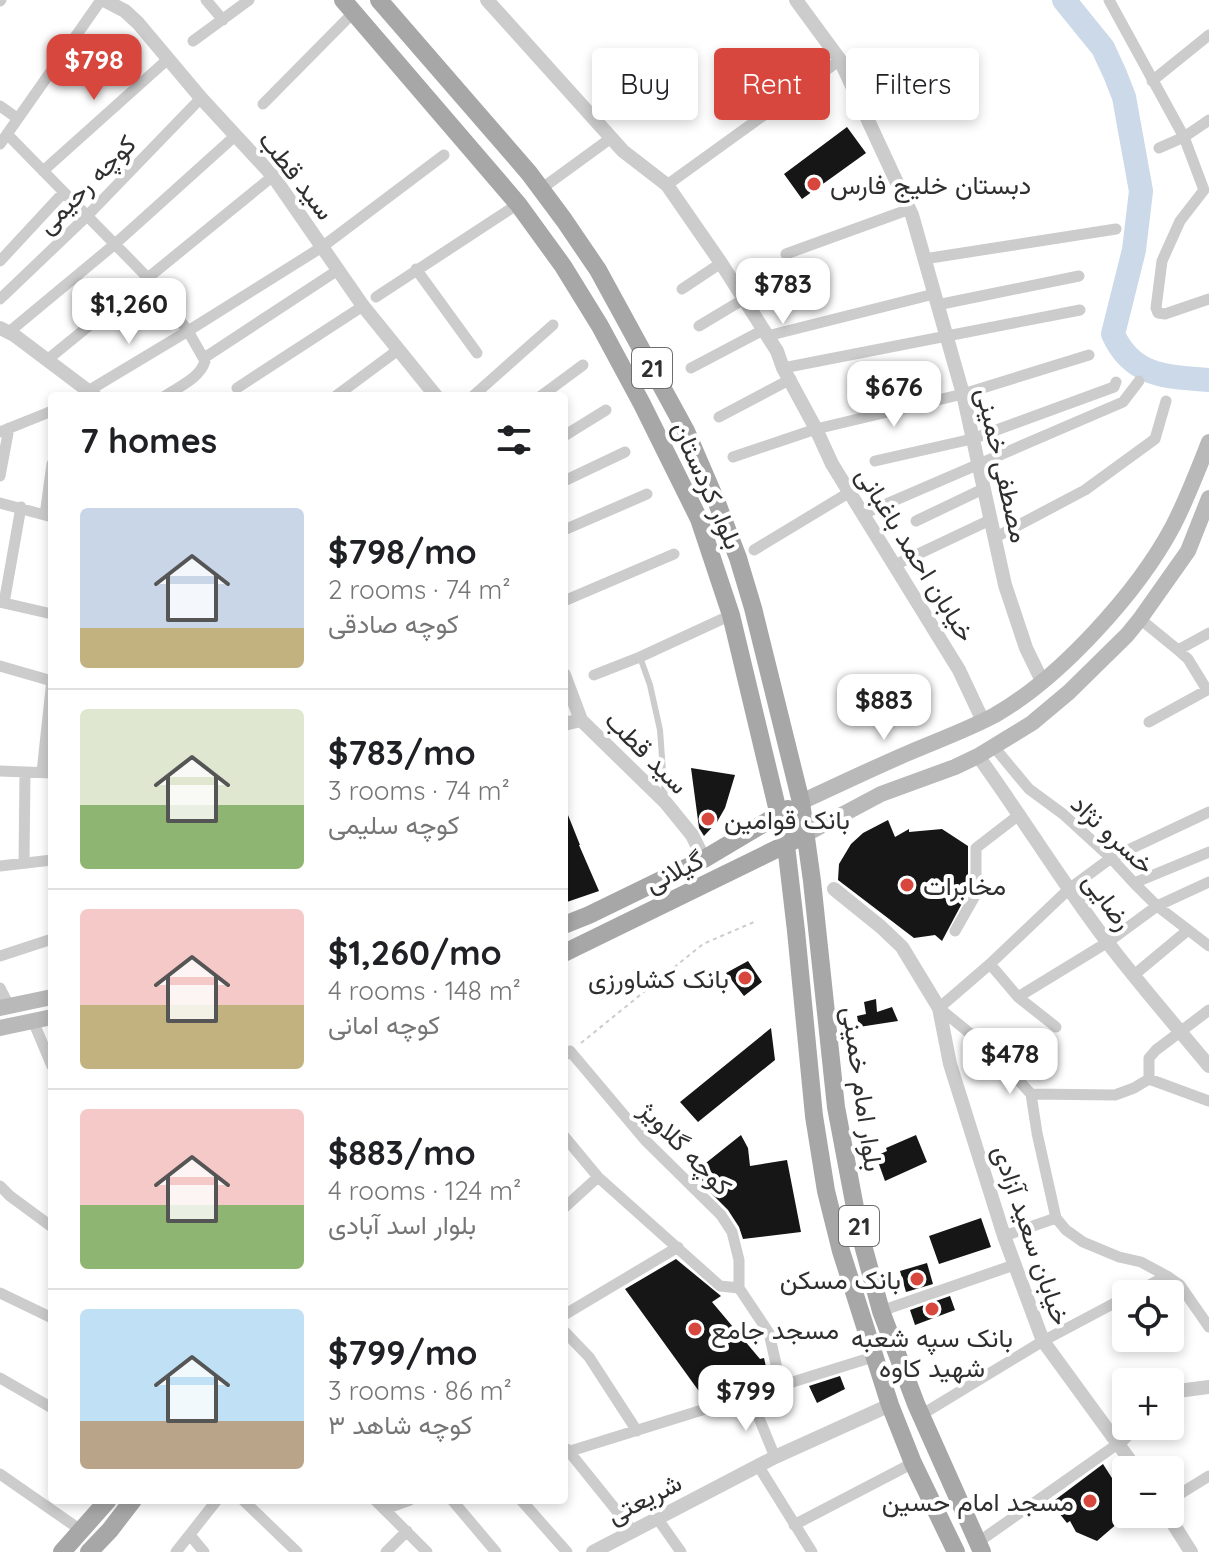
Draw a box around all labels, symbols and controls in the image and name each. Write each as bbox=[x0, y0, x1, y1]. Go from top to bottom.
pin: $798 bbox=[47, 34, 141, 102]
text: $798 bbox=[65, 43, 123, 76]
chip: Buy bbox=[592, 48, 698, 120]
chip: Rent bbox=[714, 48, 830, 120]
chip: Filters bbox=[846, 48, 979, 120]
street label: سید قطب bbox=[252, 124, 342, 226]
street label: کوچه رحیمی bbox=[29, 127, 144, 242]
place label: دبستان خلیج فارس bbox=[830, 168, 1031, 203]
marker: دبستان خلیج فارس bbox=[805, 175, 823, 193]
pin: $783 bbox=[736, 258, 830, 326]
text: $783 bbox=[754, 267, 812, 300]
pin: $1,260 bbox=[64, 278, 194, 346]
text: $1,260 bbox=[90, 287, 168, 320]
road number: 21 bbox=[632, 348, 672, 388]
pin: $676 bbox=[847, 361, 941, 429]
text: $676 bbox=[865, 370, 923, 403]
street label: مصطفی خمینی bbox=[969, 384, 1037, 546]
street label: بلوار کردستان bbox=[665, 416, 751, 554]
icon: filters bbox=[492, 418, 536, 462]
text: 7 homes bbox=[80, 419, 217, 462]
street label: خیابان احمد باغبانی bbox=[849, 460, 983, 648]
text: $798/mo bbox=[328, 530, 477, 573]
icon: home bbox=[144, 540, 240, 636]
text: 2 rooms · 74 m² bbox=[328, 573, 511, 606]
text: کوچه صادقی bbox=[328, 607, 459, 640]
pin: $883 bbox=[837, 674, 931, 742]
text: $883 bbox=[855, 683, 913, 716]
street label: سید قطب bbox=[598, 703, 696, 801]
text: $783/mo bbox=[328, 731, 476, 774]
icon: home bbox=[144, 741, 240, 837]
text: 3 rooms · 74 m² bbox=[328, 774, 510, 807]
street label: خسرو نژاد bbox=[1064, 787, 1162, 881]
place label: بانک قوامین bbox=[724, 803, 850, 836]
text: کوچه سلیمی bbox=[328, 808, 459, 841]
marker: بانک قوامین bbox=[699, 810, 717, 828]
street label: گیلانی bbox=[639, 843, 709, 899]
street label: رضایی bbox=[1076, 865, 1140, 937]
place label: مخابرات bbox=[923, 869, 1006, 902]
marker: مخابرات bbox=[898, 876, 916, 894]
text: $1,260/mo bbox=[328, 931, 502, 974]
icon: home bbox=[144, 941, 240, 1037]
place label: بانک کشاورزی bbox=[588, 962, 729, 995]
marker: بانک کشاورزی bbox=[736, 969, 754, 987]
text: 4 rooms · 148 m² bbox=[328, 974, 521, 1007]
street label: بلوار امام خمینی bbox=[834, 1004, 891, 1174]
text: کوچه امانی bbox=[328, 1008, 440, 1041]
pin: $478 bbox=[963, 1028, 1057, 1096]
text: $478 bbox=[981, 1037, 1039, 1070]
street label: کوچه گلاویژ bbox=[631, 1093, 739, 1204]
text: $883/mo bbox=[328, 1131, 476, 1174]
street label: خیابان سعید آزادی bbox=[986, 1140, 1078, 1330]
icon: home bbox=[144, 1141, 240, 1237]
text: 4 rooms · 124 m² bbox=[328, 1174, 521, 1207]
road number: 21 bbox=[839, 1206, 879, 1246]
text: بلوار اسد آبادی bbox=[328, 1208, 476, 1241]
place label: بانک مسکن bbox=[780, 1263, 901, 1296]
marker: بانک مسکن bbox=[908, 1270, 926, 1288]
map controls bbox=[1112, 1280, 1184, 1528]
button: locate bbox=[1112, 1280, 1184, 1352]
marker: بانک سپه شعبه شهید کاوه bbox=[923, 1300, 941, 1318]
place label: مسجد جامع bbox=[711, 1313, 839, 1348]
marker: مسجد جامع bbox=[686, 1320, 704, 1338]
place label: بانک سپه شعبه شهید کاوه bbox=[851, 1321, 1013, 1384]
text: $799/mo bbox=[328, 1331, 477, 1374]
icon: home bbox=[144, 1341, 240, 1437]
pin: $799 bbox=[699, 1365, 793, 1433]
button: + bbox=[1112, 1368, 1184, 1440]
text: 3 rooms · 86 m² bbox=[328, 1374, 512, 1407]
text: $799 bbox=[716, 1374, 776, 1407]
text: کوچه شاهد ۳ bbox=[328, 1408, 473, 1441]
button: − bbox=[1112, 1456, 1184, 1528]
street label: شریعتی bbox=[601, 1465, 687, 1531]
place label: مسجد امام حسین bbox=[882, 1485, 1074, 1519]
marker: مسجد امام حسین bbox=[1081, 1492, 1099, 1510]

